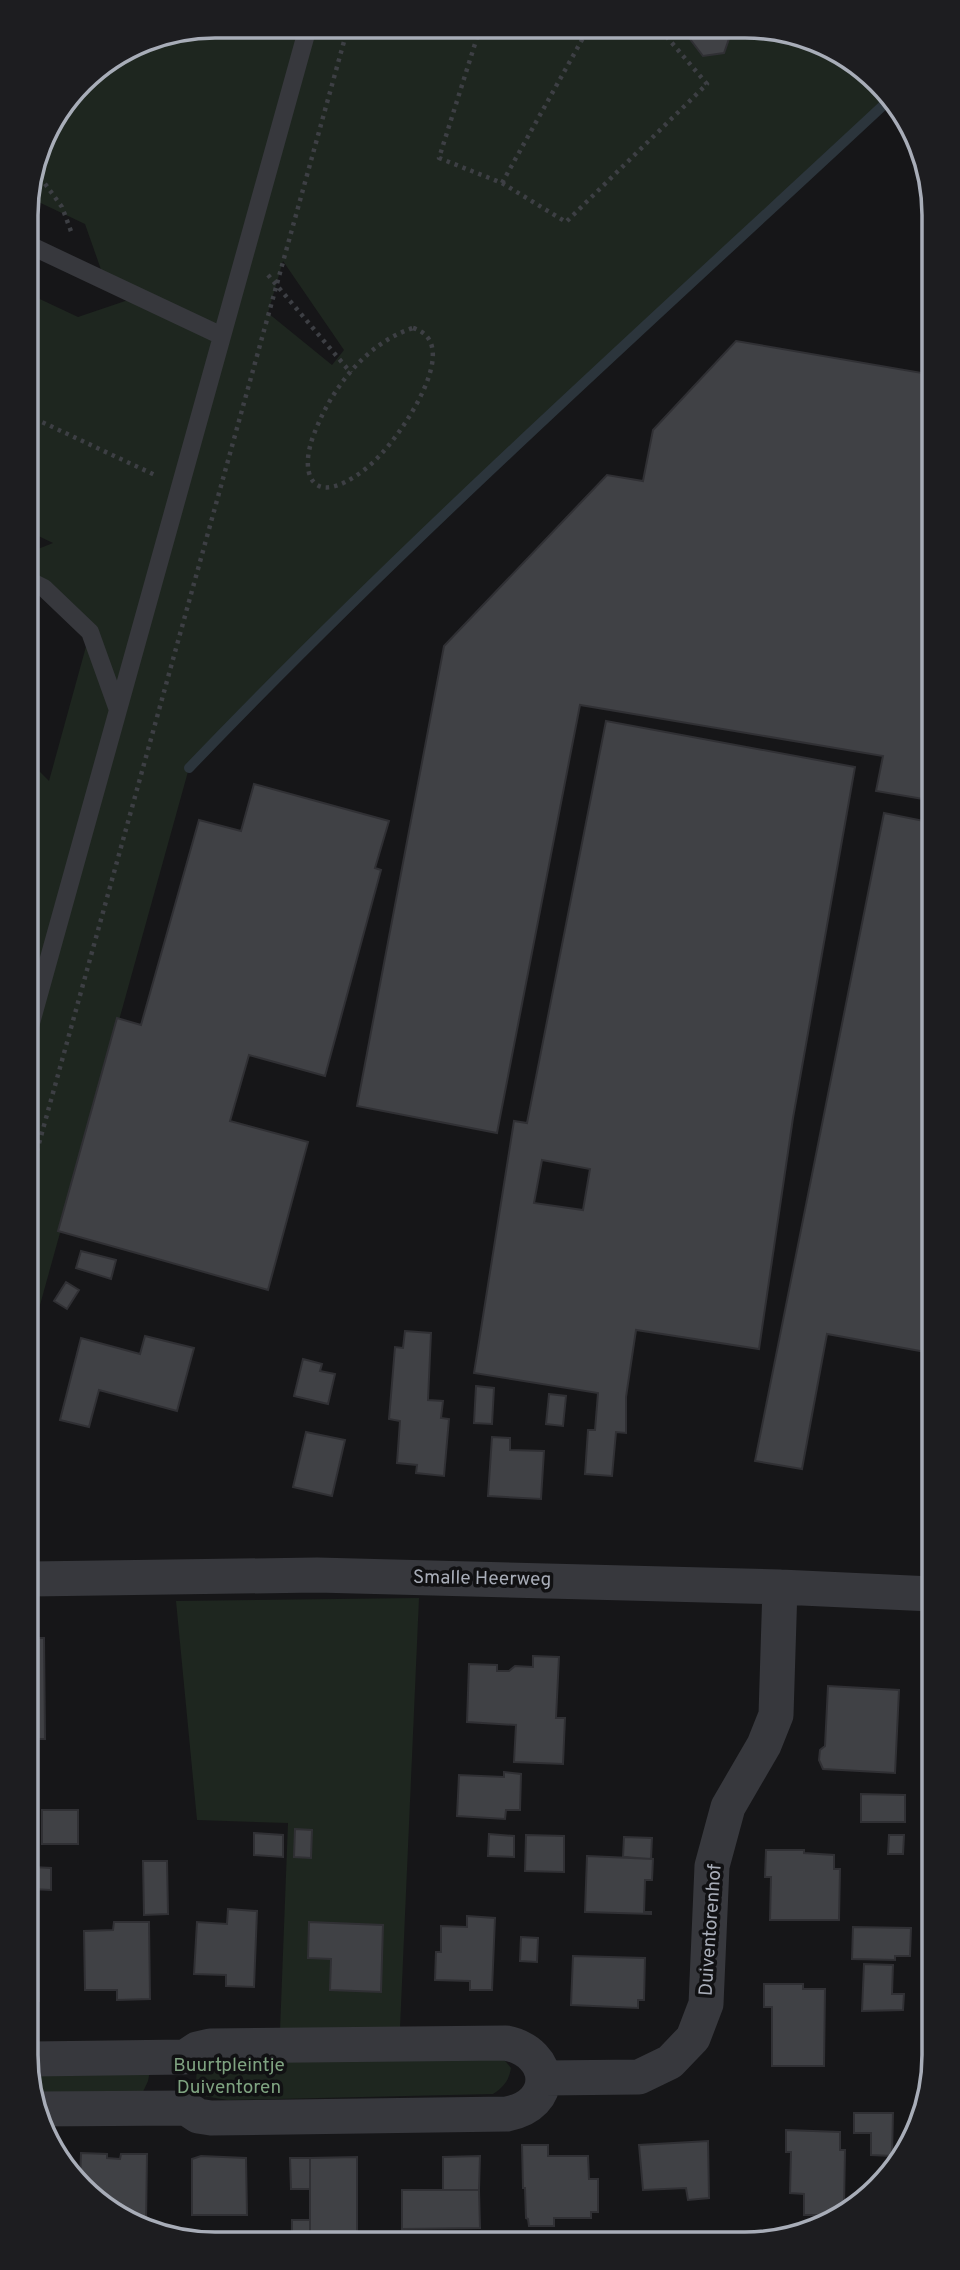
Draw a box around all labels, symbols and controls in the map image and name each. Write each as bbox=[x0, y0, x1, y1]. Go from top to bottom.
street label: Smalle Heerweg bbox=[412, 1566, 552, 1592]
street label: Duiventorenhof bbox=[694, 1863, 728, 1997]
park label: Buurtpleintje Duiventoren bbox=[173, 2054, 285, 2100]

